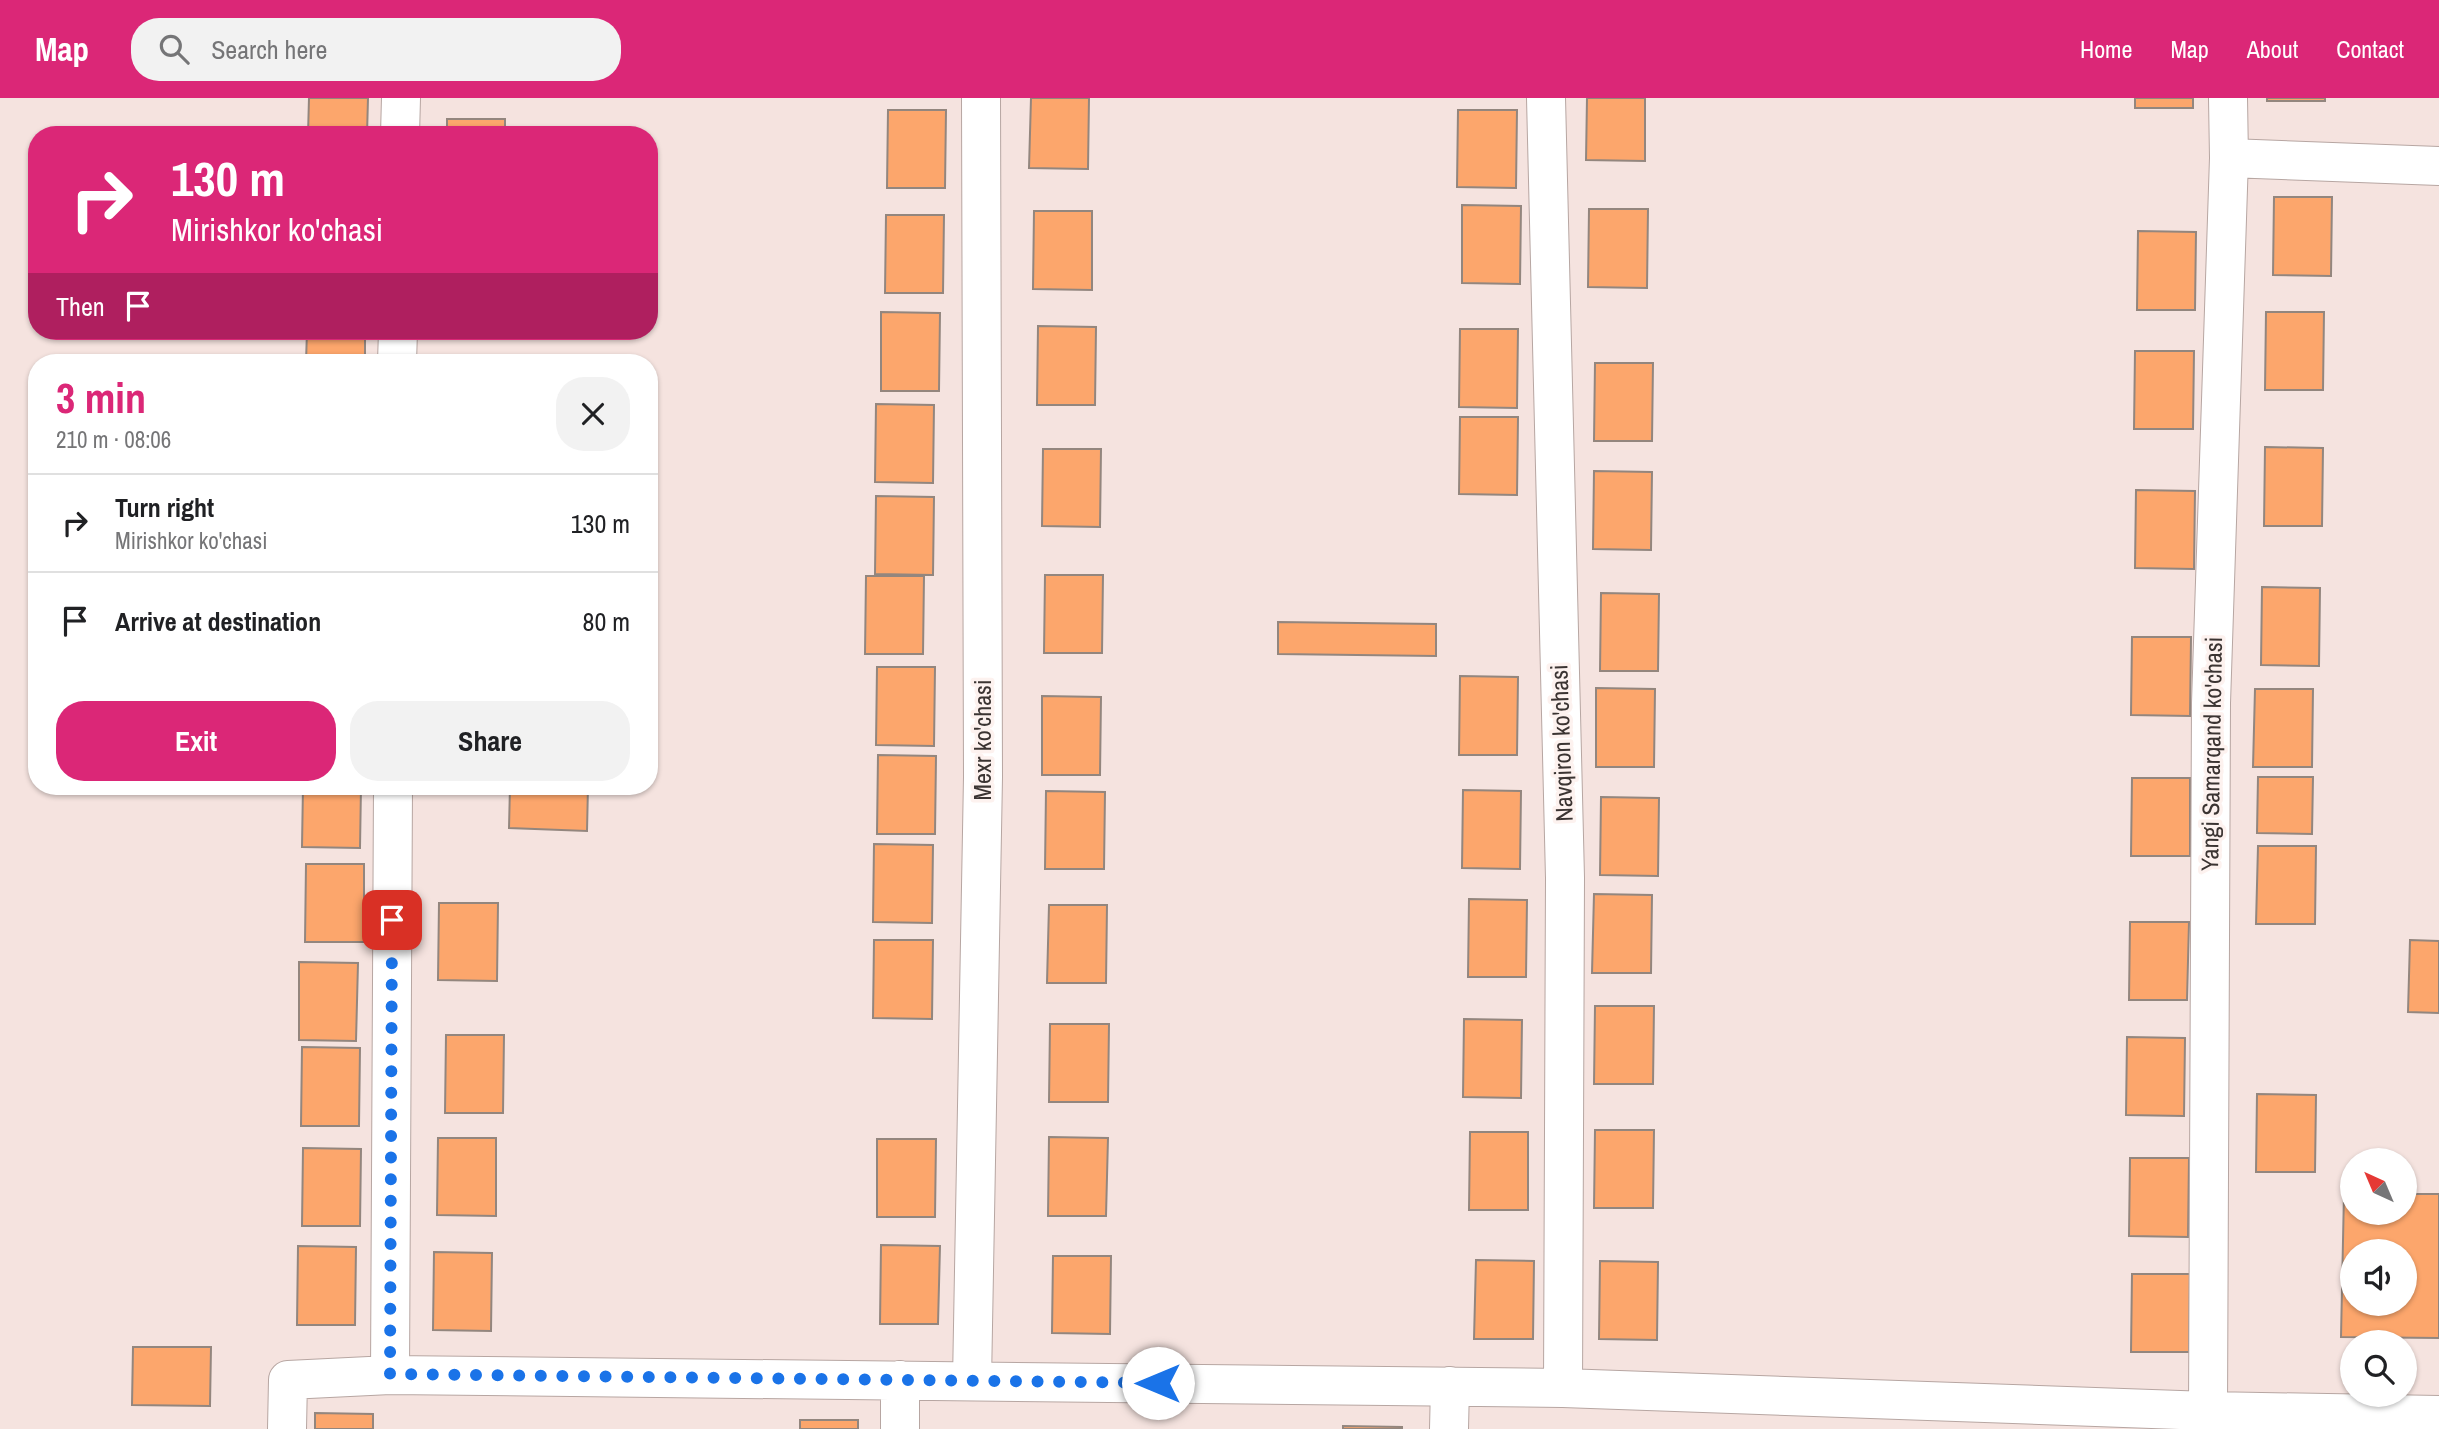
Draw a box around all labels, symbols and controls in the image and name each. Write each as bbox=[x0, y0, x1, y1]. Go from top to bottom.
search box bbox=[131, 18, 621, 81]
text: Map bbox=[35, 27, 89, 71]
icon: search bbox=[155, 30, 193, 68]
text: Search here bbox=[211, 32, 327, 67]
text: Home bbox=[2080, 33, 2132, 65]
text: Map bbox=[2170, 33, 2209, 65]
text: About bbox=[2247, 33, 2298, 65]
text: Contact bbox=[2336, 33, 2404, 65]
text: 130 m bbox=[171, 145, 285, 211]
icon: right bbox=[56, 154, 147, 245]
text: Mirishkor ko'chasi bbox=[171, 208, 383, 251]
icon: arrive bbox=[119, 287, 157, 325]
text: Then bbox=[56, 289, 105, 324]
text: 3 min bbox=[56, 370, 146, 426]
button: close bbox=[556, 377, 630, 451]
text: 210 m · 08:06 bbox=[56, 424, 171, 455]
text: Turn right bbox=[115, 490, 214, 525]
icon: right bbox=[56, 504, 94, 542]
text: 130 m bbox=[571, 506, 630, 541]
text: Mirishkor ko'chasi bbox=[115, 525, 267, 556]
icon: arrive bbox=[56, 602, 94, 640]
text: Arrive at destination bbox=[115, 604, 321, 639]
text: 80 m bbox=[583, 604, 630, 639]
street label: Yangi Samarqand ko'chasi bbox=[2193, 637, 2229, 871]
street label: Navqiron ko'chasi bbox=[1542, 664, 1580, 822]
street label: Mexr ko'chasi bbox=[966, 680, 998, 800]
button: Exit bbox=[56, 701, 336, 781]
button: Share bbox=[350, 701, 630, 781]
pin bbox=[362, 890, 422, 950]
icon: arrive bbox=[373, 901, 411, 939]
north arrow bbox=[2340, 1148, 2417, 1225]
map controls bbox=[2340, 1148, 2417, 1407]
button: sound bbox=[2340, 1239, 2417, 1316]
button: search bbox=[2340, 1330, 2417, 1407]
position arrow bbox=[1121, 1346, 1195, 1420]

